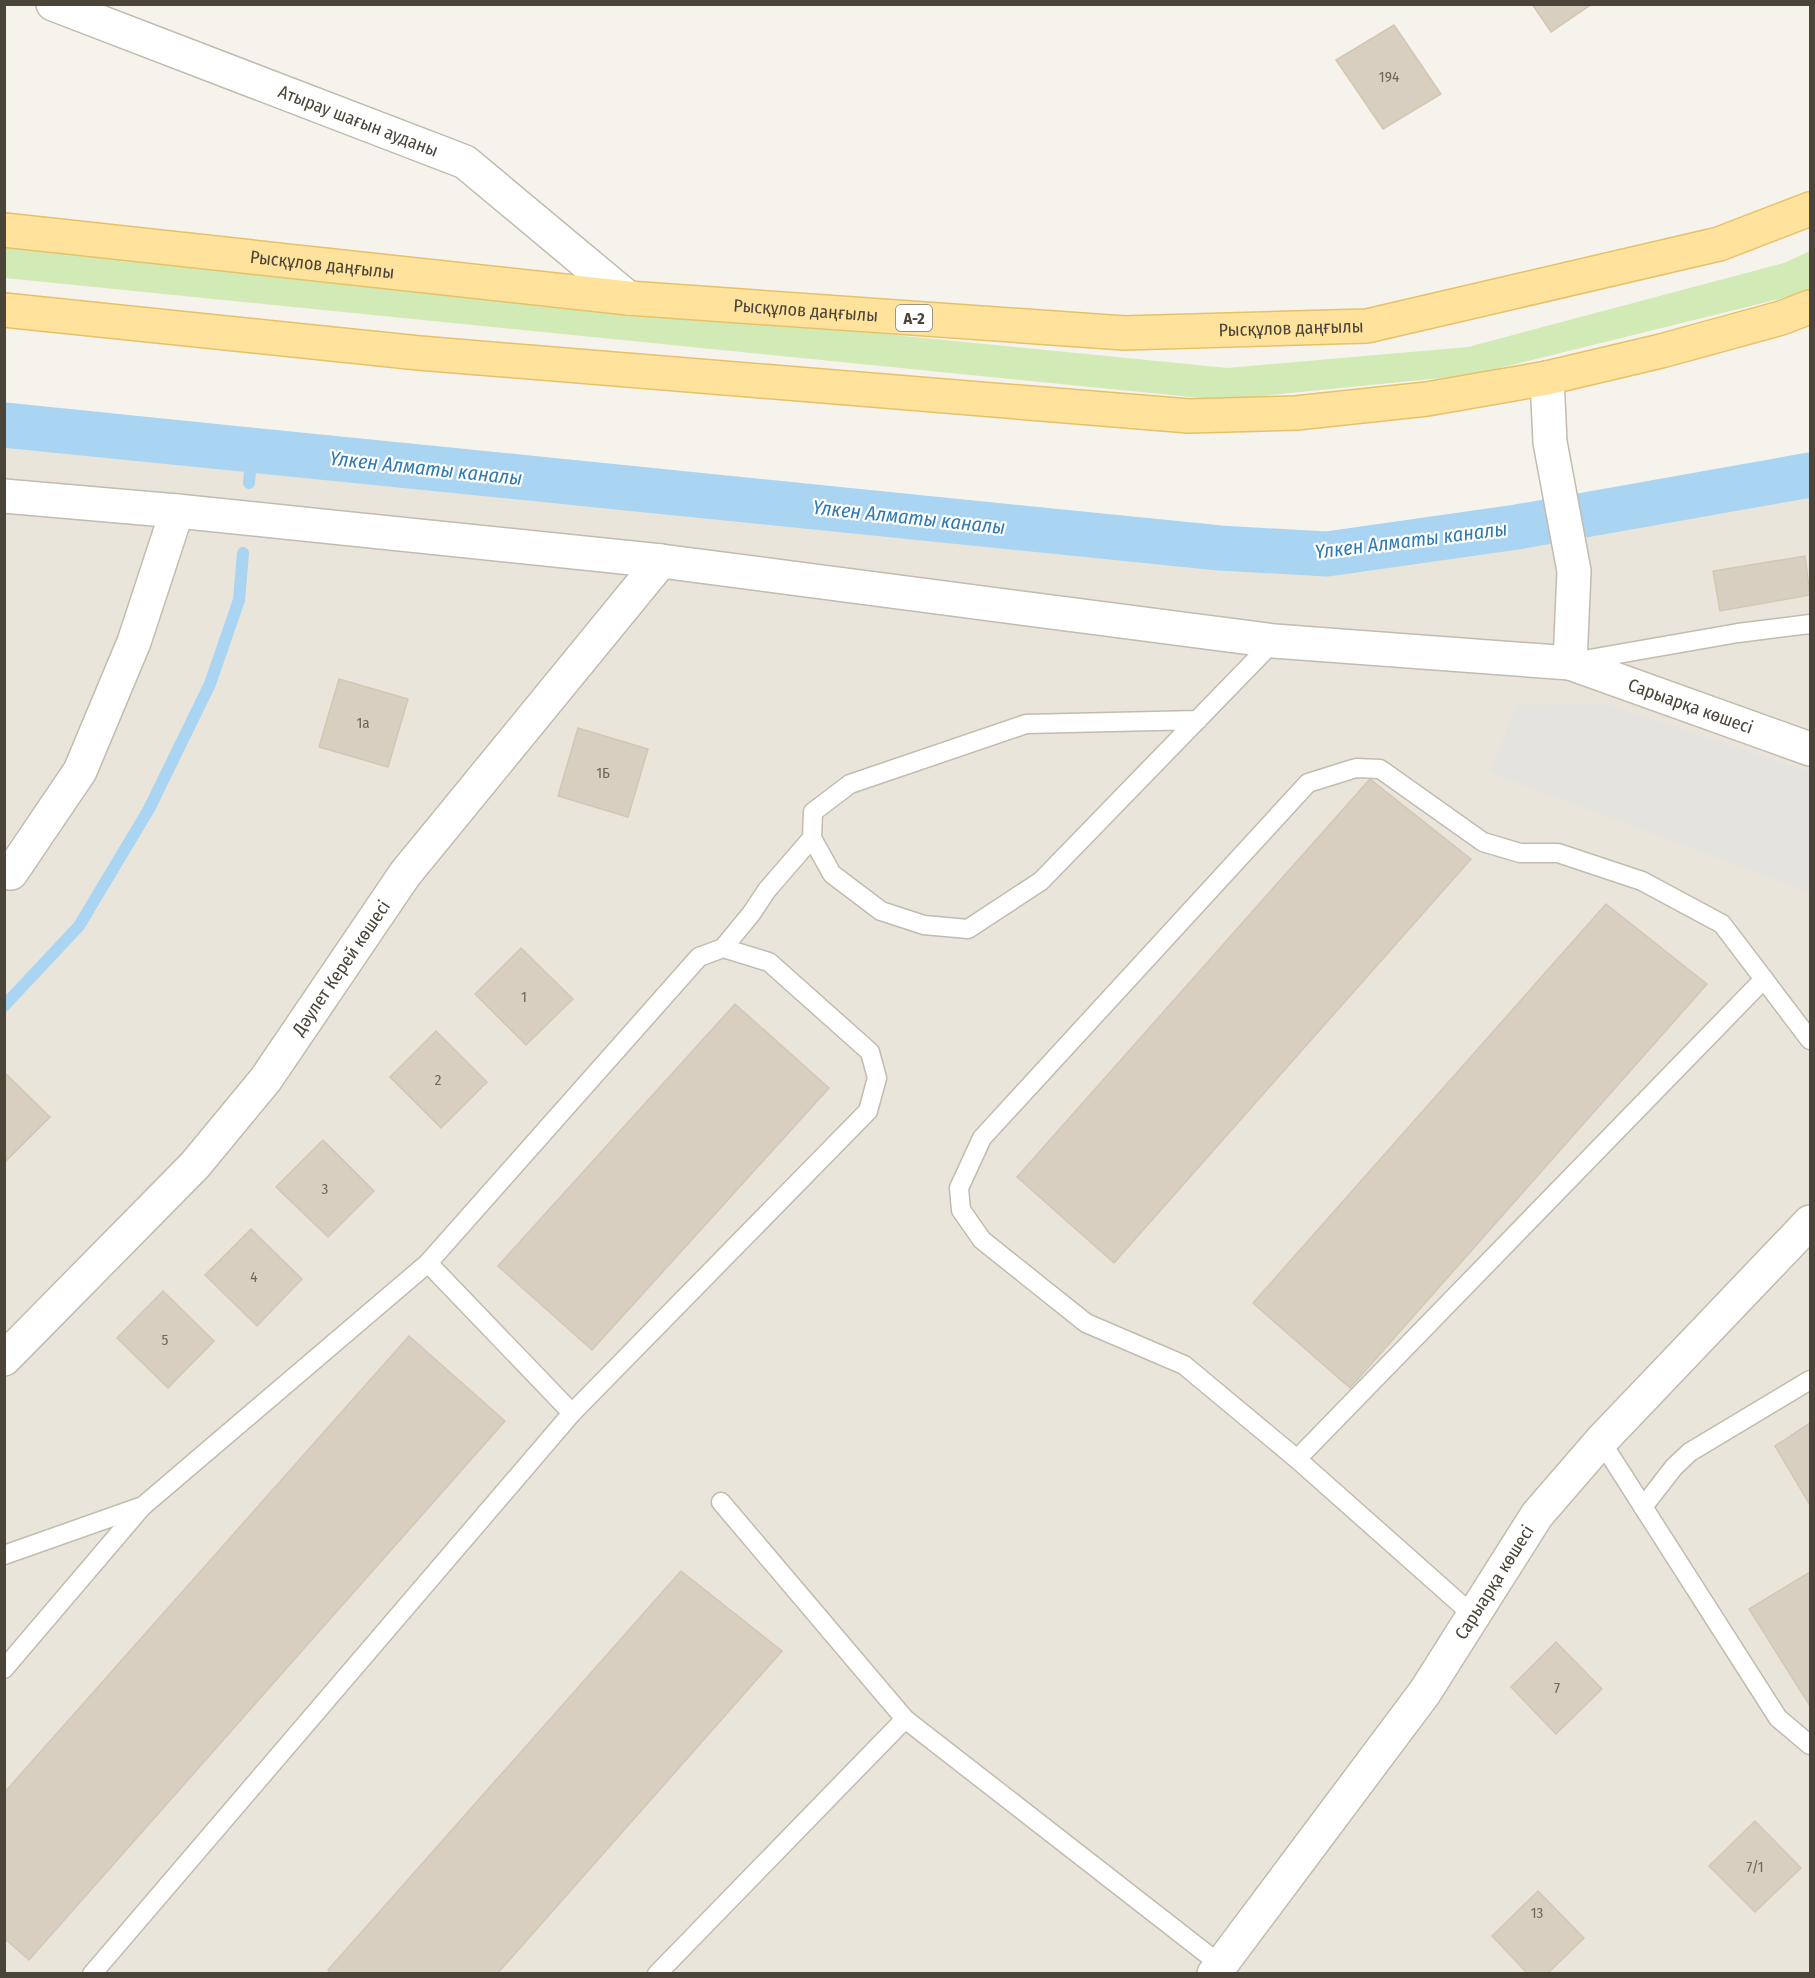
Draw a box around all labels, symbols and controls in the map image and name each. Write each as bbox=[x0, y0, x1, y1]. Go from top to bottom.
house number: 194 bbox=[1379, 68, 1399, 86]
street label: Атырау шағын ауданы bbox=[275, 80, 441, 162]
street label: Рысқұлов даңғылы bbox=[249, 246, 395, 283]
street label: Рысқұлов даңғылы bbox=[733, 294, 879, 327]
road number: A-2 bbox=[896, 305, 932, 331]
street label: Рысқұлов даңғылы bbox=[1218, 315, 1364, 341]
water label: Үлкен Алматы каналы bbox=[329, 446, 523, 490]
water label: Үлкен Алматы каналы bbox=[812, 495, 1006, 539]
water label: Үлкен Алматы каналы bbox=[1313, 516, 1509, 564]
street label: Сарыарқа көшесі bbox=[1625, 674, 1756, 739]
house number: 1а bbox=[356, 714, 370, 732]
house number: 1Б bbox=[596, 764, 610, 782]
street label: Дәулет Керей көшесі bbox=[287, 896, 395, 1041]
house number: 1 bbox=[521, 988, 527, 1006]
house number: 2 bbox=[435, 1071, 442, 1089]
house number: 3 bbox=[322, 1180, 329, 1198]
house number: 4 bbox=[250, 1268, 258, 1286]
house number: 5 bbox=[162, 1331, 169, 1349]
street label: Сарыарқа көшесі bbox=[1450, 1521, 1539, 1644]
house number: 7 bbox=[1554, 1679, 1560, 1697]
house number: 7/1 bbox=[1746, 1858, 1764, 1876]
house number: 13 bbox=[1531, 1904, 1544, 1922]

